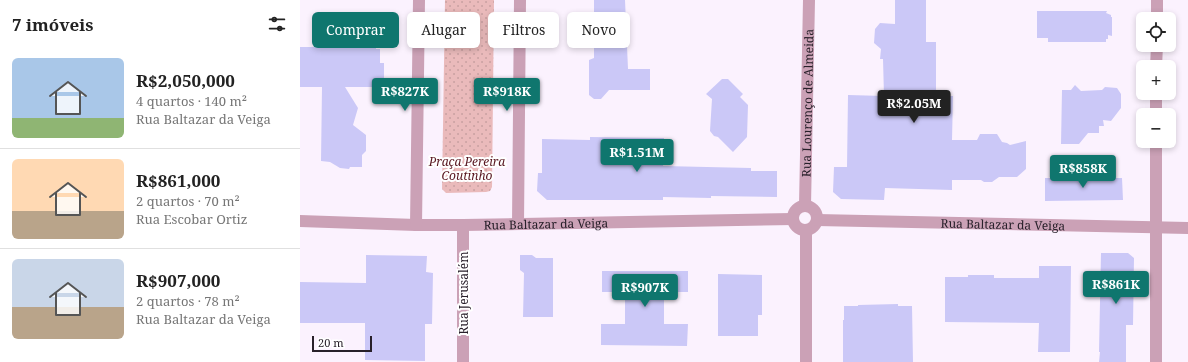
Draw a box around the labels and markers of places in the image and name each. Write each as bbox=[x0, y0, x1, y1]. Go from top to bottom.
pin: R$827K bbox=[372, 78, 438, 112]
pin: R$918K bbox=[474, 78, 540, 112]
pin: R$2.05M bbox=[877, 90, 951, 124]
pin: R$1.51M bbox=[600, 139, 674, 173]
pin: R$858K bbox=[1050, 155, 1116, 189]
pin: R$861K bbox=[1083, 271, 1149, 305]
pin: R$907K bbox=[612, 274, 678, 308]

